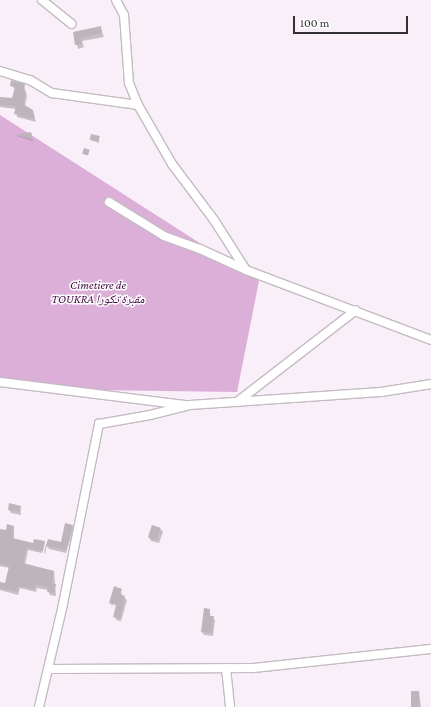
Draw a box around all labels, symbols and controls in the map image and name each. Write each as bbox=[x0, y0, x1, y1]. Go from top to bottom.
scale bar bbox=[295, 8, 410, 34]
text: 100 m bbox=[300, 16, 329, 30]
park label: Cimetiere de TOUKRA مقبرة تكورا bbox=[52, 279, 144, 307]

